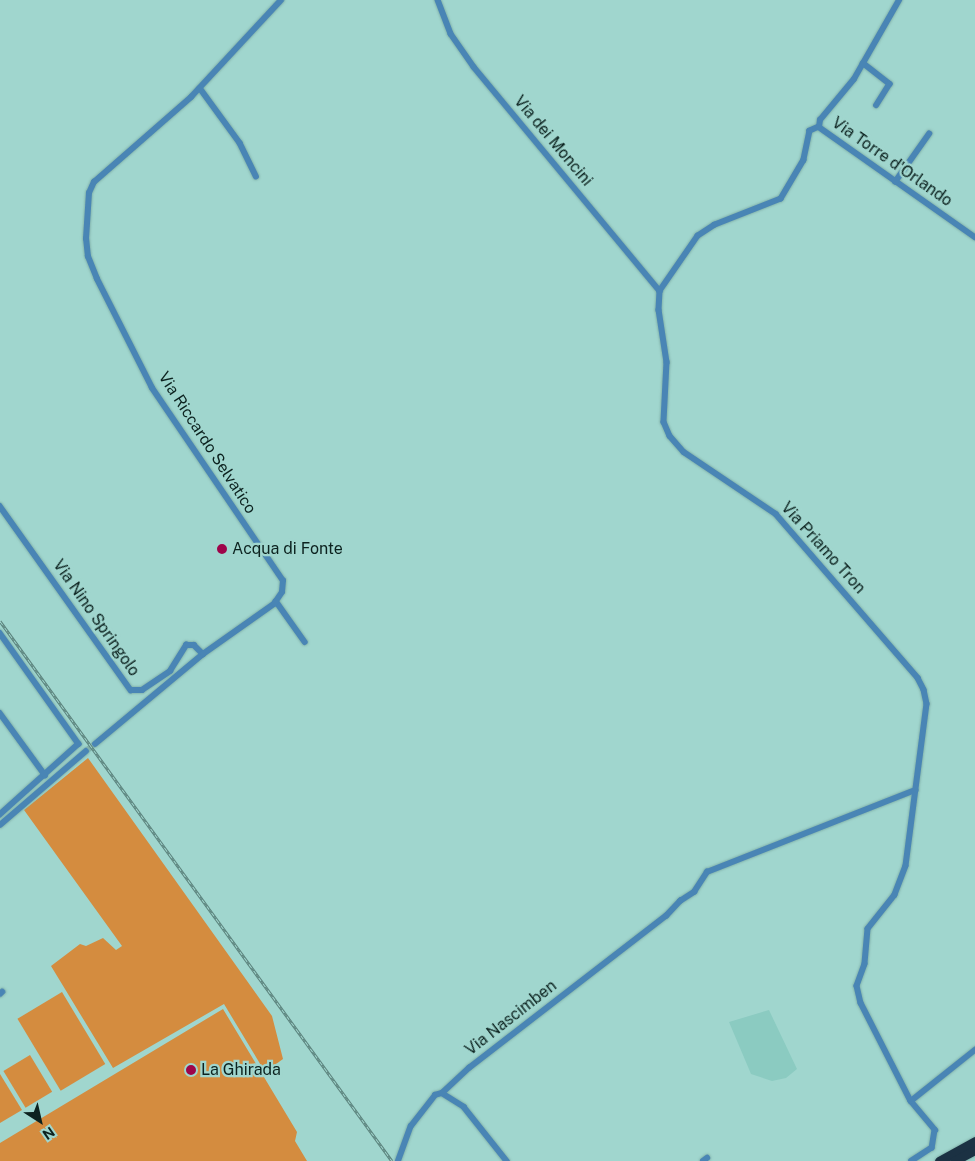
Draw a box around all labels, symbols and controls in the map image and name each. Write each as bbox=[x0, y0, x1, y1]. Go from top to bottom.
street label: Via dei Moncini bbox=[510, 92, 596, 190]
street label: Via Torre d'Orlando bbox=[828, 113, 956, 211]
street label: Via Riccardo Selvatico bbox=[154, 368, 260, 518]
street label: Via Priamo Tron bbox=[777, 498, 869, 598]
place label: Acqua di Fonte bbox=[232, 539, 343, 559]
marker: Acqua di Fonte bbox=[216, 543, 228, 555]
street label: Via Nino Springolo bbox=[49, 556, 143, 680]
street label: Via Nascimben bbox=[461, 976, 561, 1060]
place label: La Ghirada bbox=[201, 1060, 281, 1080]
marker: La Ghirada bbox=[185, 1064, 197, 1076]
north arrow bbox=[15, 1096, 65, 1146]
text: N bbox=[40, 1124, 58, 1143]

